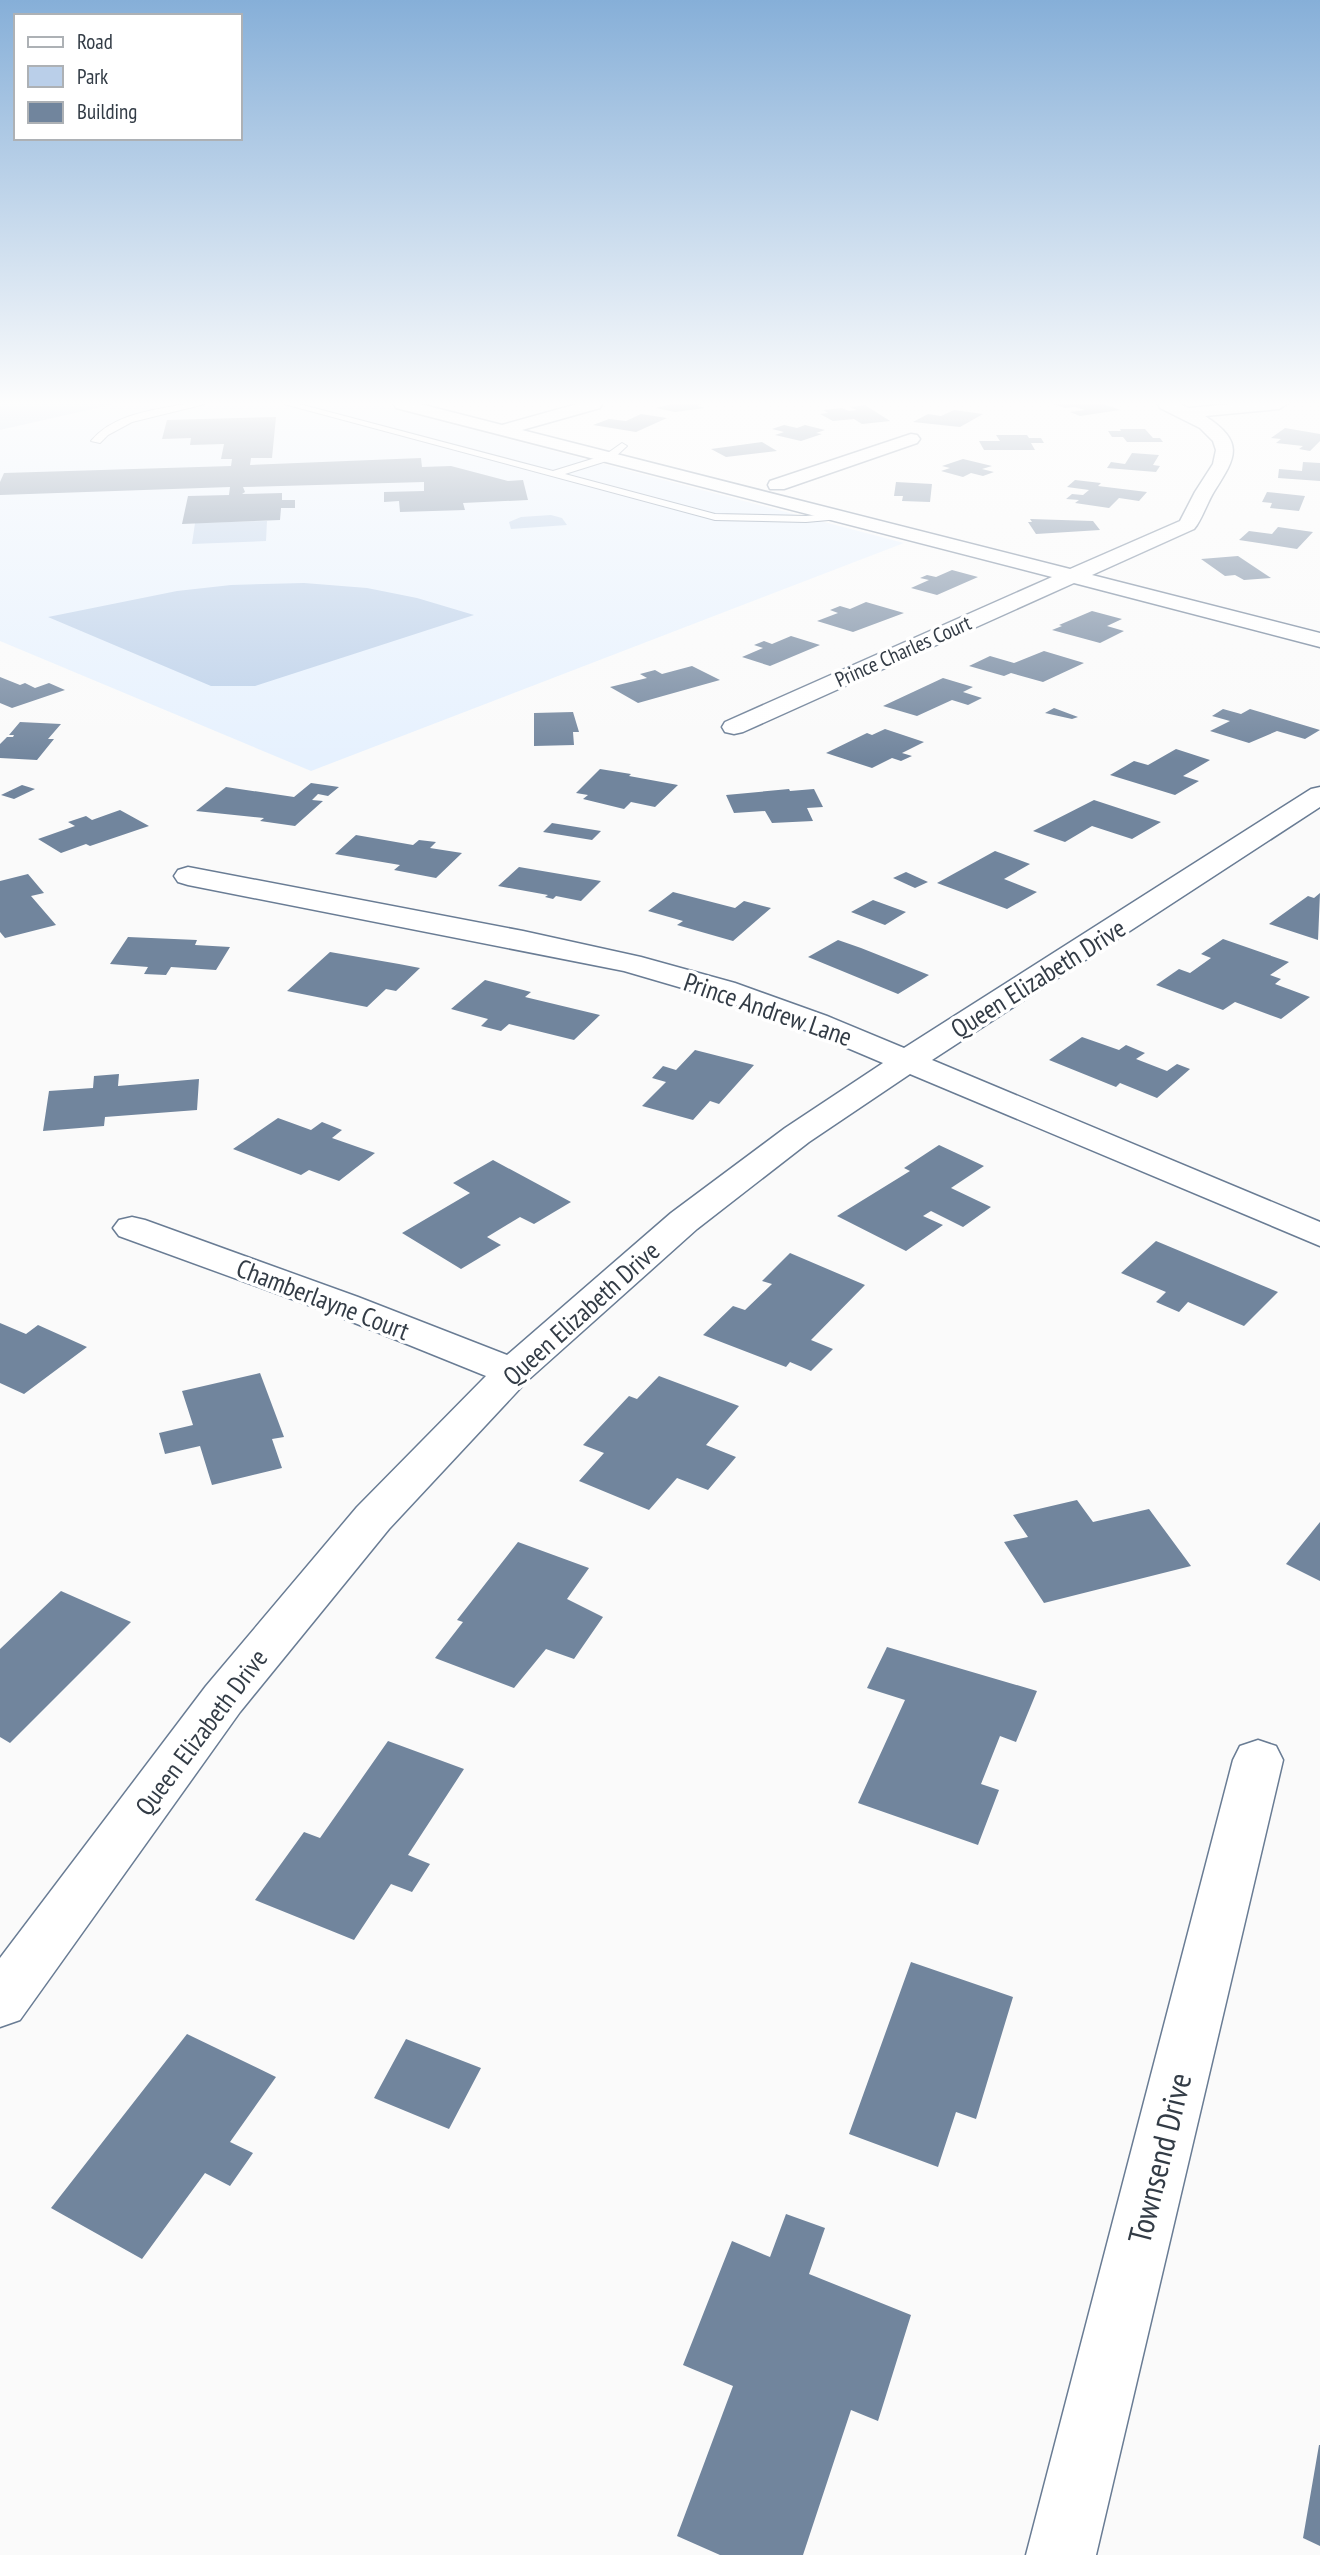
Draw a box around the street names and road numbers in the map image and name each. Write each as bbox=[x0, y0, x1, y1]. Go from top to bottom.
street label: Prince Charles Court bbox=[831, 609, 975, 693]
street label: Queen Elizabeth Drive bbox=[945, 911, 1131, 1045]
street label: Prince Andrew Lane bbox=[680, 965, 856, 1053]
street label: Queen Elizabeth Drive bbox=[496, 1234, 666, 1392]
street label: Chamberlayne Court bbox=[232, 1251, 414, 1347]
street label: Queen Elizabeth Drive bbox=[128, 1642, 274, 1822]
street label: Townsend Drive bbox=[1118, 2068, 1200, 2248]

